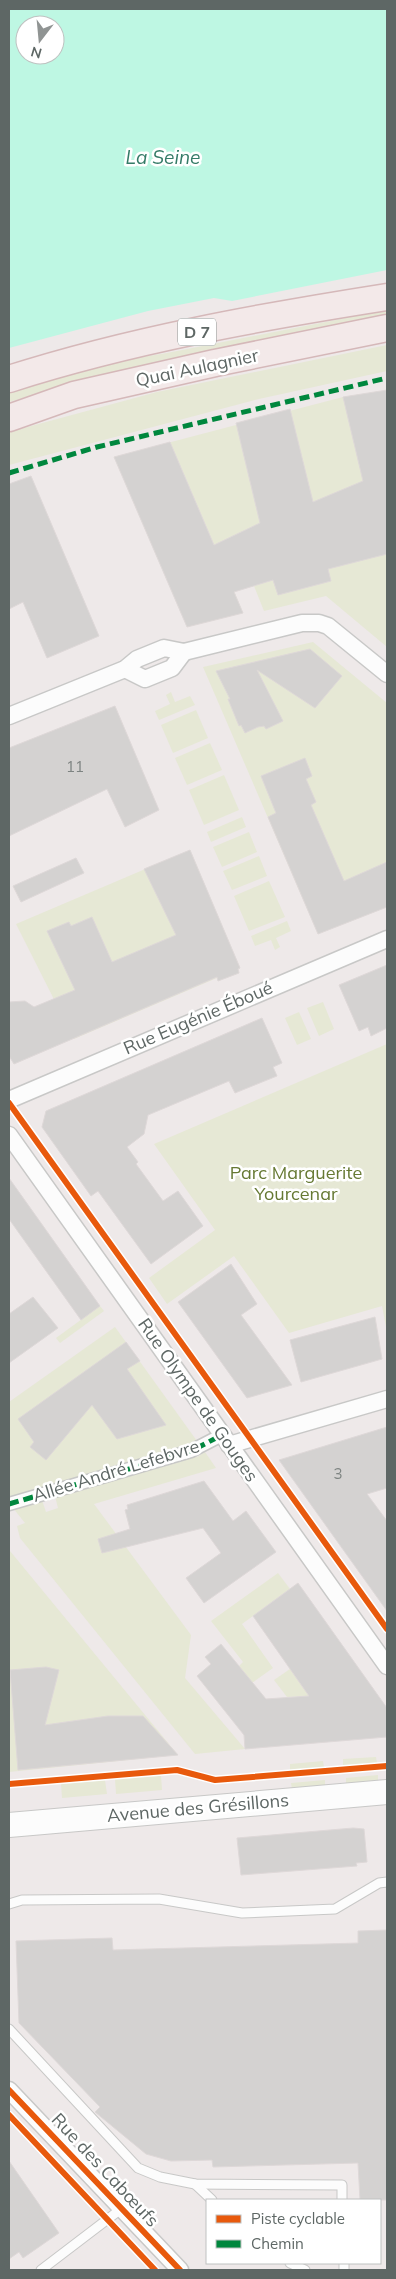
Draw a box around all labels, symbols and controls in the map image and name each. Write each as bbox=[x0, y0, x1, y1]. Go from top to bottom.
north arrow bbox=[15, 15, 65, 65]
text: N bbox=[29, 42, 44, 63]
water label: La Seine bbox=[126, 145, 200, 169]
road number: D 7 bbox=[178, 318, 216, 346]
street label: Quai Aulagnier bbox=[133, 343, 261, 392]
house number: 11 bbox=[66, 757, 84, 776]
street label: Rue Eugénie Éboué bbox=[120, 976, 276, 1059]
park label: Parc Marguerite Yourcenar bbox=[230, 1161, 362, 1205]
street label: Rue Olympe de Gouges bbox=[133, 1313, 264, 1486]
street label: Allée André Lefebvre bbox=[30, 1434, 202, 1507]
house number: 3 bbox=[333, 1464, 343, 1483]
street label: Avenue des Grésillons bbox=[106, 1788, 290, 1827]
street label: Rue des Cabœufs bbox=[47, 2108, 164, 2231]
legend bbox=[206, 2199, 381, 2264]
text: Piste cyclable bbox=[251, 2209, 345, 2228]
text: Chemin bbox=[251, 2234, 304, 2253]

